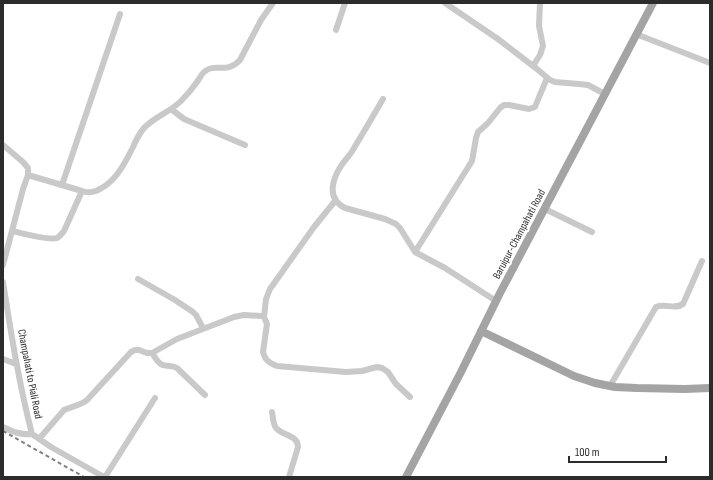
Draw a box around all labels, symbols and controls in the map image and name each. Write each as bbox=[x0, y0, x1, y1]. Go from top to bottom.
street label: Baruipur-Champahati Road bbox=[490, 187, 548, 281]
street label: Champahati to Piali Road bbox=[15, 328, 45, 420]
scale bar bbox=[569, 438, 666, 464]
text: 100 m bbox=[575, 445, 600, 460]

